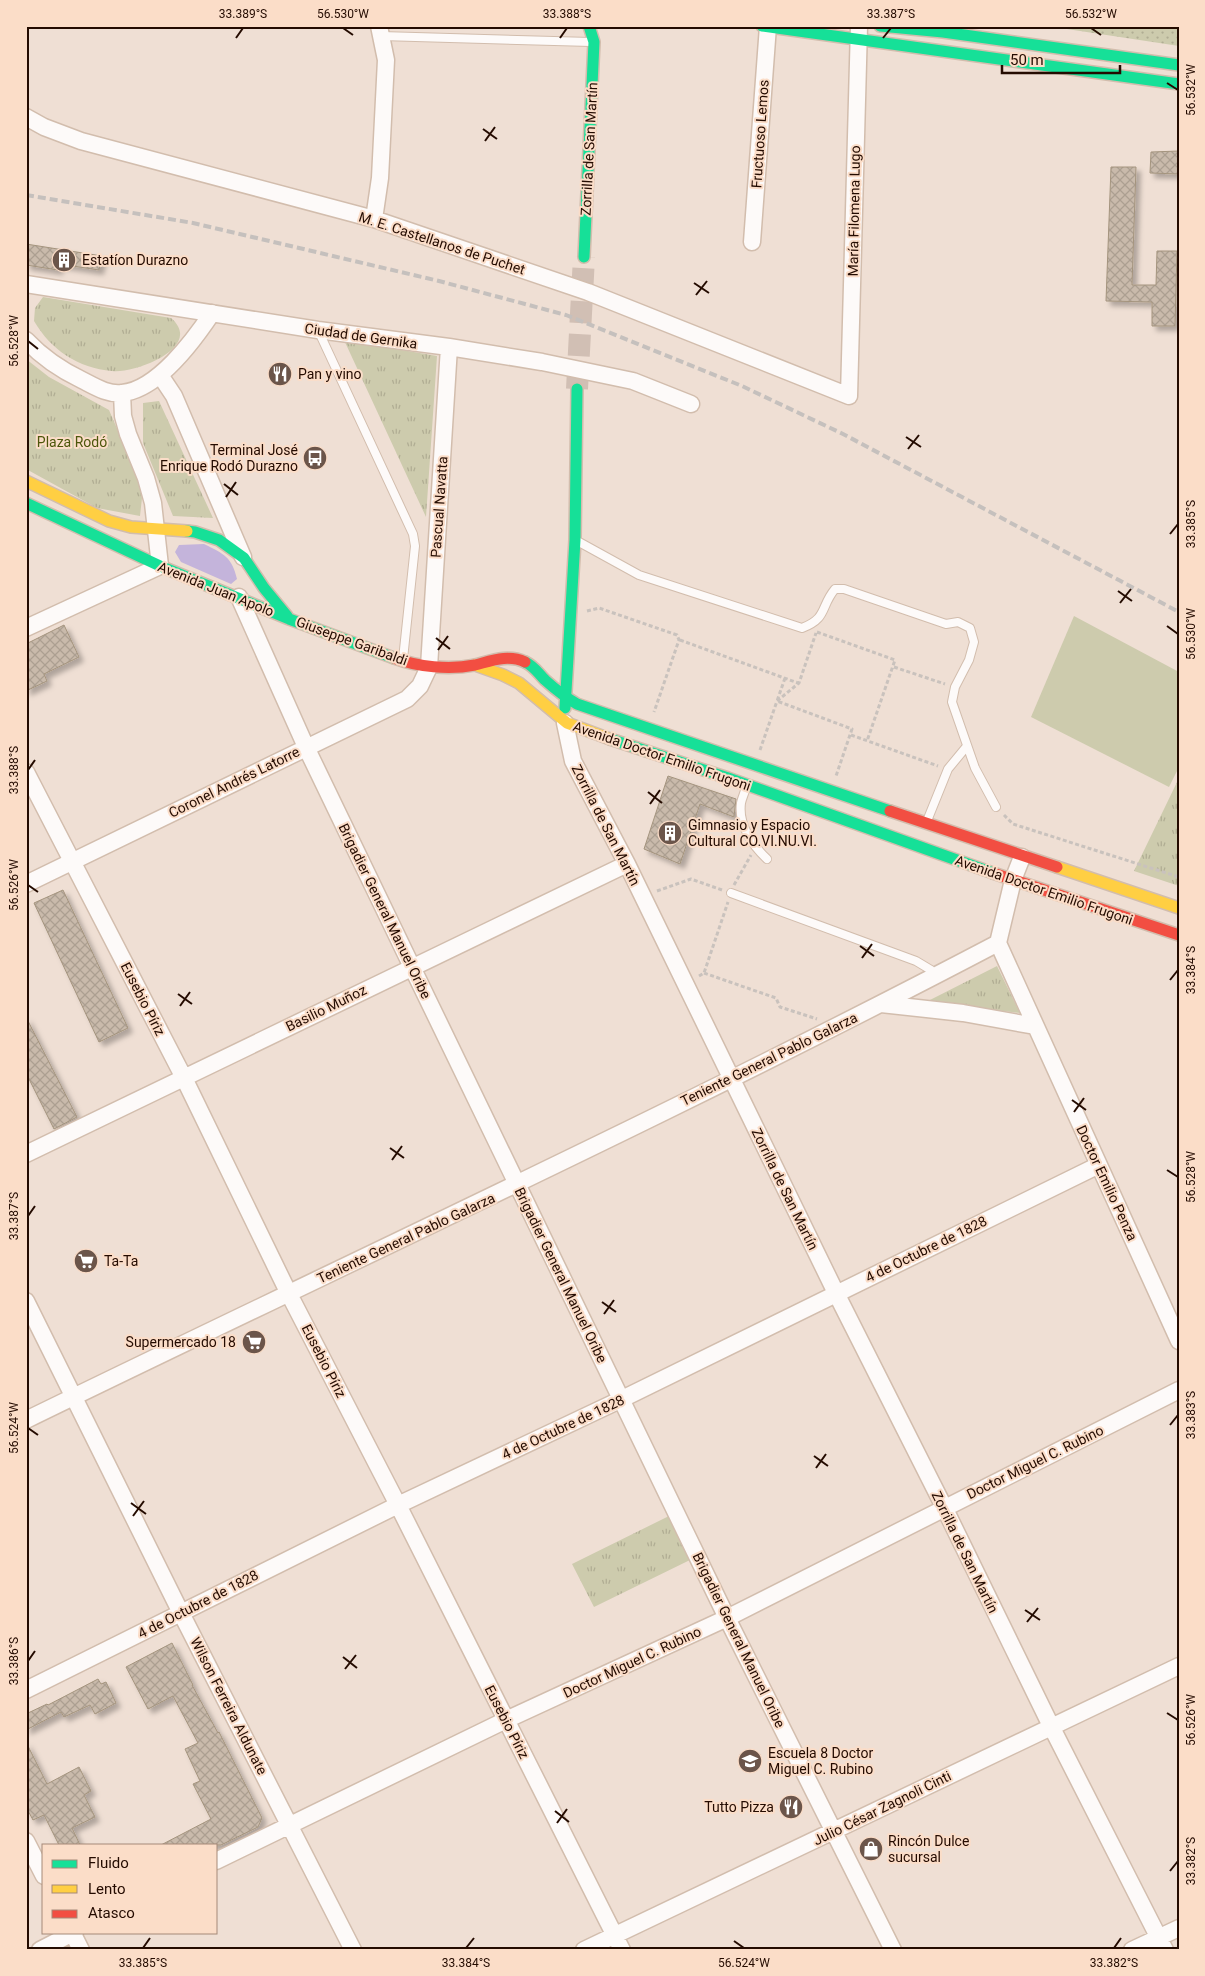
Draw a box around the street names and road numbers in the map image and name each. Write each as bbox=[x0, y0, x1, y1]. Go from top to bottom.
street label: Fructuoso Lemos bbox=[748, 79, 772, 189]
street label: Zorrilla de San Martín bbox=[578, 82, 600, 216]
street label: María Filomena Lugo bbox=[845, 145, 863, 277]
street label: M. E. Castellanos de Puchet bbox=[357, 209, 527, 278]
street label: Ciudad de Gernika bbox=[304, 320, 418, 352]
street label: Pascual Navatta bbox=[427, 456, 451, 558]
street label: Avenida Juan Apolo bbox=[156, 558, 276, 620]
street label: Giuseppe Garibaldi bbox=[294, 613, 410, 669]
street label: Avenida Doctor Emilio Frugoni bbox=[571, 718, 753, 794]
street label: Coronel Andrés Latorre bbox=[166, 743, 302, 821]
street label: Zorrilla de San Martín bbox=[569, 762, 643, 888]
street label: Brigadier General Manuel Oribe bbox=[335, 821, 435, 1001]
street label: Avenida Doctor Emilio Frugoni bbox=[953, 852, 1135, 928]
street label: Eusebio Píriz bbox=[118, 960, 168, 1038]
street label: Basilio Muñoz bbox=[283, 982, 369, 1034]
street label: Teniente General Pablo Galarza bbox=[678, 1009, 860, 1109]
street label: Doctor Emilio Penza bbox=[1073, 1123, 1141, 1243]
street label: Zorrilla de San Martín bbox=[749, 1125, 821, 1253]
street label: Brigadier General Manuel Oribe bbox=[511, 1185, 611, 1365]
street label: Teniente General Pablo Galarza bbox=[314, 1190, 498, 1286]
street label: 4 de Octubre de 1828 bbox=[863, 1213, 989, 1285]
street label: Eusebio Píriz bbox=[299, 1322, 349, 1400]
street label: 4 de Octubre de 1828 bbox=[499, 1392, 627, 1462]
street label: Doctor Miguel C. Rubino bbox=[964, 1422, 1106, 1502]
street label: Zorrilla de San Martín bbox=[929, 1488, 1001, 1616]
street label: Brigadier General Manuel Oribe bbox=[689, 1550, 789, 1730]
street label: 4 de Octubre de 1828 bbox=[135, 1567, 261, 1641]
street label: Doctor Miguel C. Rubino bbox=[561, 1623, 703, 1701]
street label: Wilson Ferreira Aldunate bbox=[187, 1635, 271, 1777]
street label: Eusebio Píriz bbox=[482, 1683, 532, 1761]
street label: Julio César Zagnoli Cinti bbox=[810, 1768, 954, 1848]

